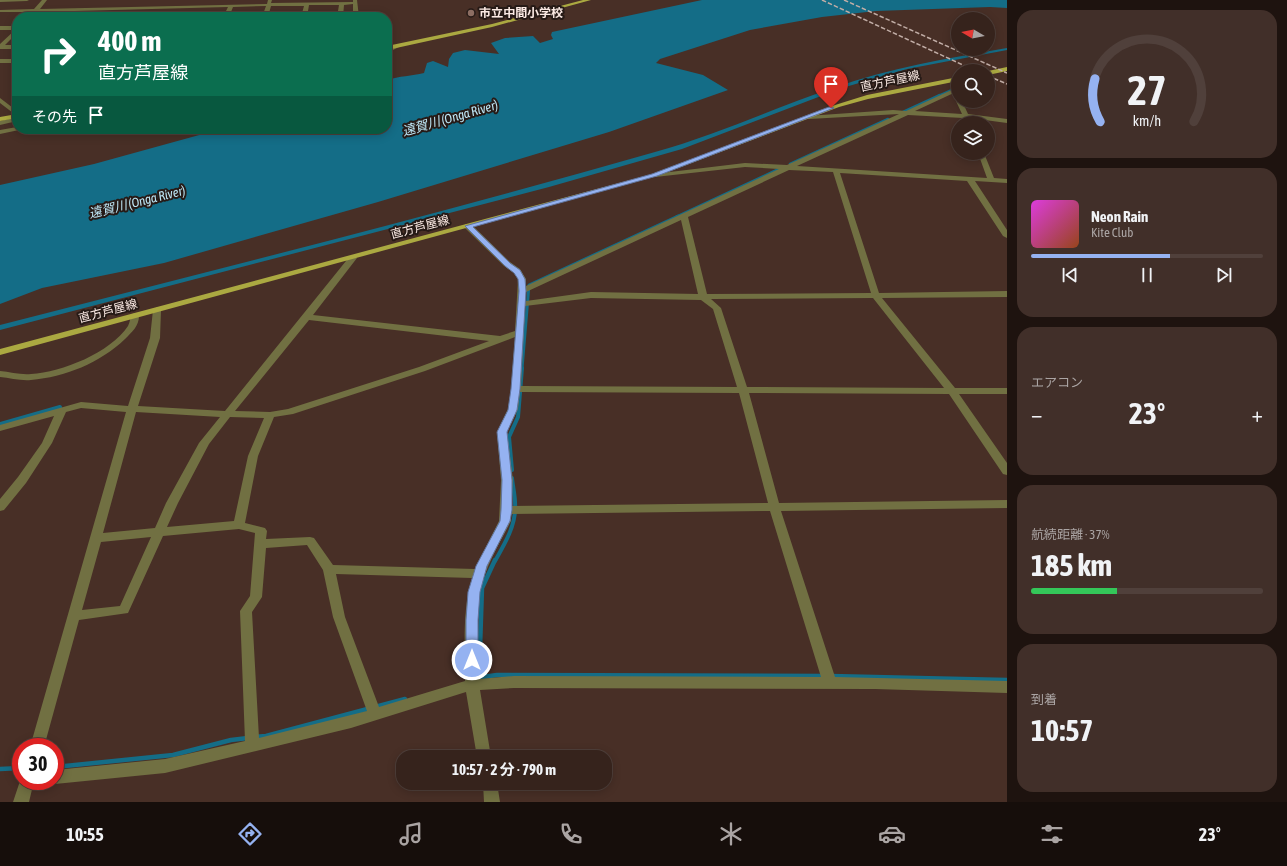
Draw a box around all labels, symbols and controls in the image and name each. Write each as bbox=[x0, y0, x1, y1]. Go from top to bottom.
place label: 市立中間小学校 bbox=[479, 6, 563, 20]
marker: 市立中間小学校 bbox=[466, 8, 476, 18]
north arrow bbox=[951, 12, 995, 56]
map controls bbox=[951, 12, 995, 160]
text: 400 m bbox=[98, 25, 161, 57]
icon: right bbox=[32, 28, 84, 80]
text: 直方芦屋線 bbox=[98, 62, 188, 83]
button: search bbox=[951, 64, 995, 108]
text: 27 bbox=[1127, 66, 1167, 114]
pin bbox=[814, 67, 848, 108]
street label: 直方芦屋線 bbox=[859, 68, 921, 94]
icon: arrive bbox=[820, 73, 842, 95]
water label: 遠賀川 (Onga River) bbox=[400, 97, 500, 139]
icon: arrive bbox=[85, 104, 107, 126]
text: その先 bbox=[32, 108, 77, 125]
text: km/h bbox=[1133, 113, 1161, 129]
button: layers bbox=[951, 116, 995, 160]
water label: 遠賀川 (Onga River) bbox=[87, 183, 187, 221]
text: Neon Rain bbox=[1091, 208, 1148, 225]
street label: 直方芦屋線 bbox=[389, 212, 451, 242]
text: Kite Club bbox=[1091, 225, 1133, 240]
icon: previous bbox=[1059, 264, 1081, 286]
icon: pause bbox=[1136, 264, 1158, 286]
icon: next bbox=[1213, 264, 1235, 286]
street label: 直方芦屋線 bbox=[77, 296, 139, 326]
text: エアコン bbox=[1031, 375, 1083, 390]
text: 23° bbox=[1129, 396, 1165, 430]
text: − bbox=[1031, 401, 1042, 427]
text: + bbox=[1252, 401, 1263, 427]
text: 航続距離 · 37% bbox=[1031, 527, 1110, 542]
text: 185 km bbox=[1031, 548, 1112, 582]
position arrow bbox=[451, 639, 493, 681]
text: 到着 bbox=[1031, 692, 1057, 707]
text: 10:57 bbox=[1031, 713, 1093, 747]
speed limit sign: 30 bbox=[12, 738, 64, 790]
text: 10:57 · 2 分 · 790 m bbox=[452, 761, 556, 778]
icon: directions bbox=[236, 820, 264, 848]
icon: music bbox=[397, 820, 425, 848]
icon: phone bbox=[557, 820, 585, 848]
icon: climate bbox=[717, 820, 745, 848]
icon: car bbox=[878, 820, 906, 848]
icon: filters bbox=[1038, 820, 1066, 848]
text: 10:55 bbox=[66, 824, 104, 845]
text: 23° bbox=[1199, 824, 1221, 845]

